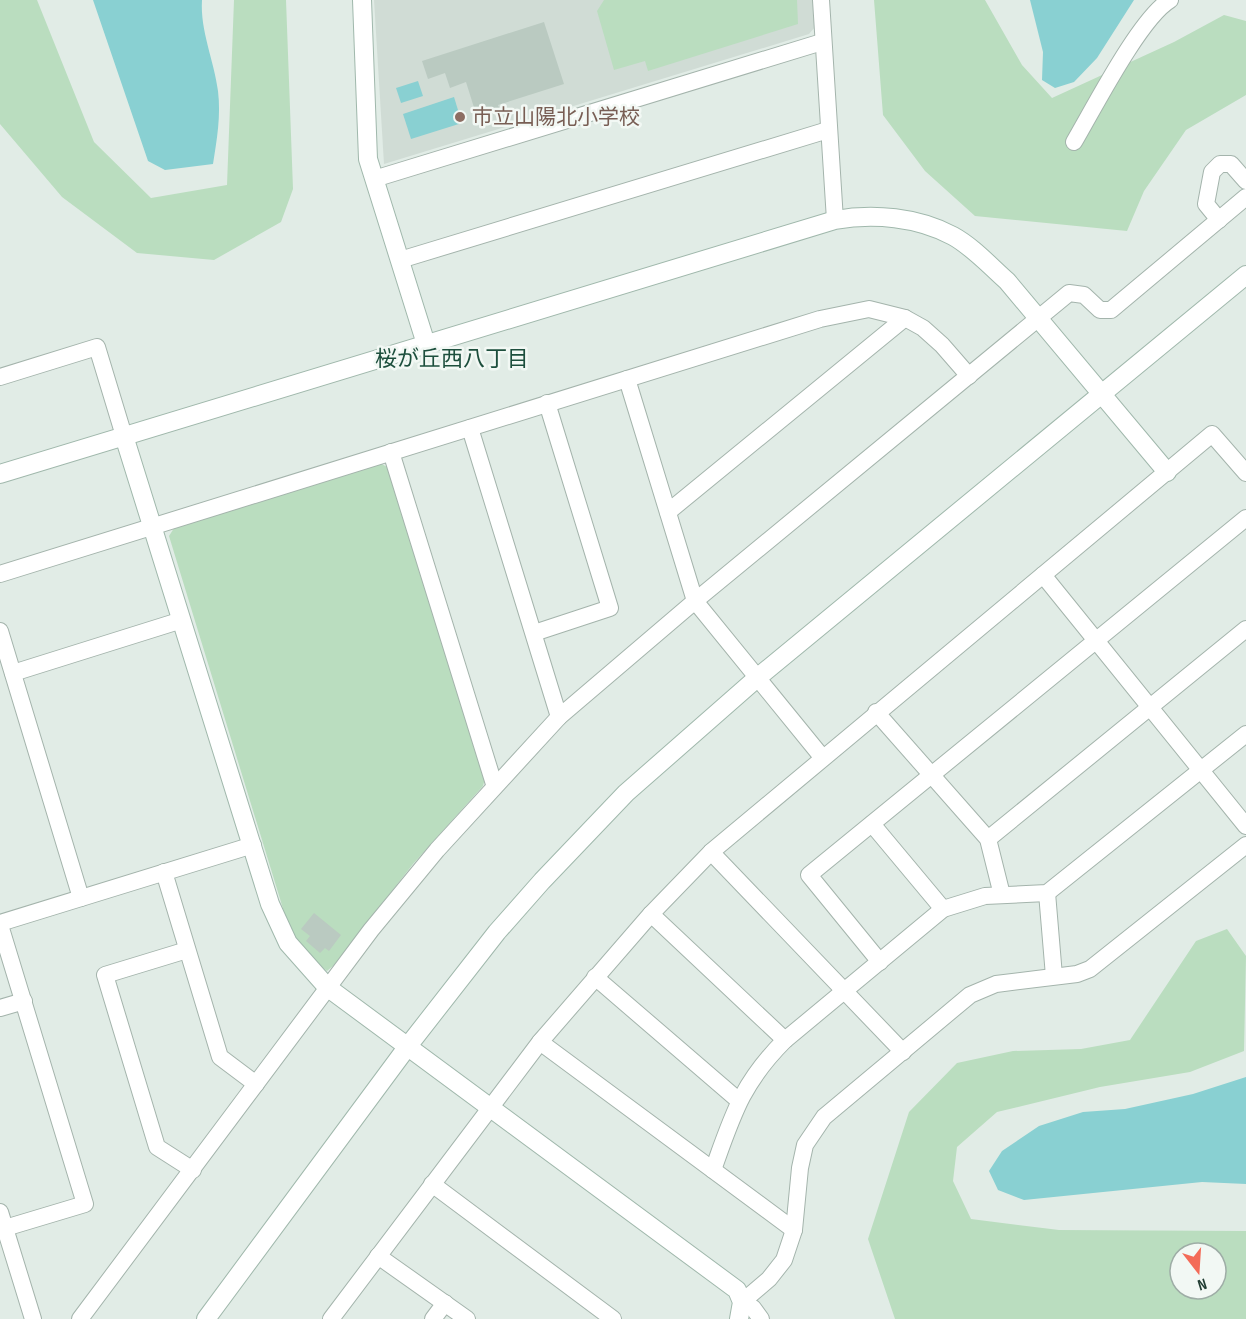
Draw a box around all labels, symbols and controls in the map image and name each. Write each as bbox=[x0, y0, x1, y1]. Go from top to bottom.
place label: 市立山陽北小学校 bbox=[472, 105, 640, 130]
marker: 市立山陽北小学校 bbox=[453, 110, 467, 124]
district label: 桜が丘西八丁目 bbox=[375, 346, 529, 373]
north arrow bbox=[1168, 1241, 1228, 1301]
text: N bbox=[1195, 1274, 1209, 1294]

